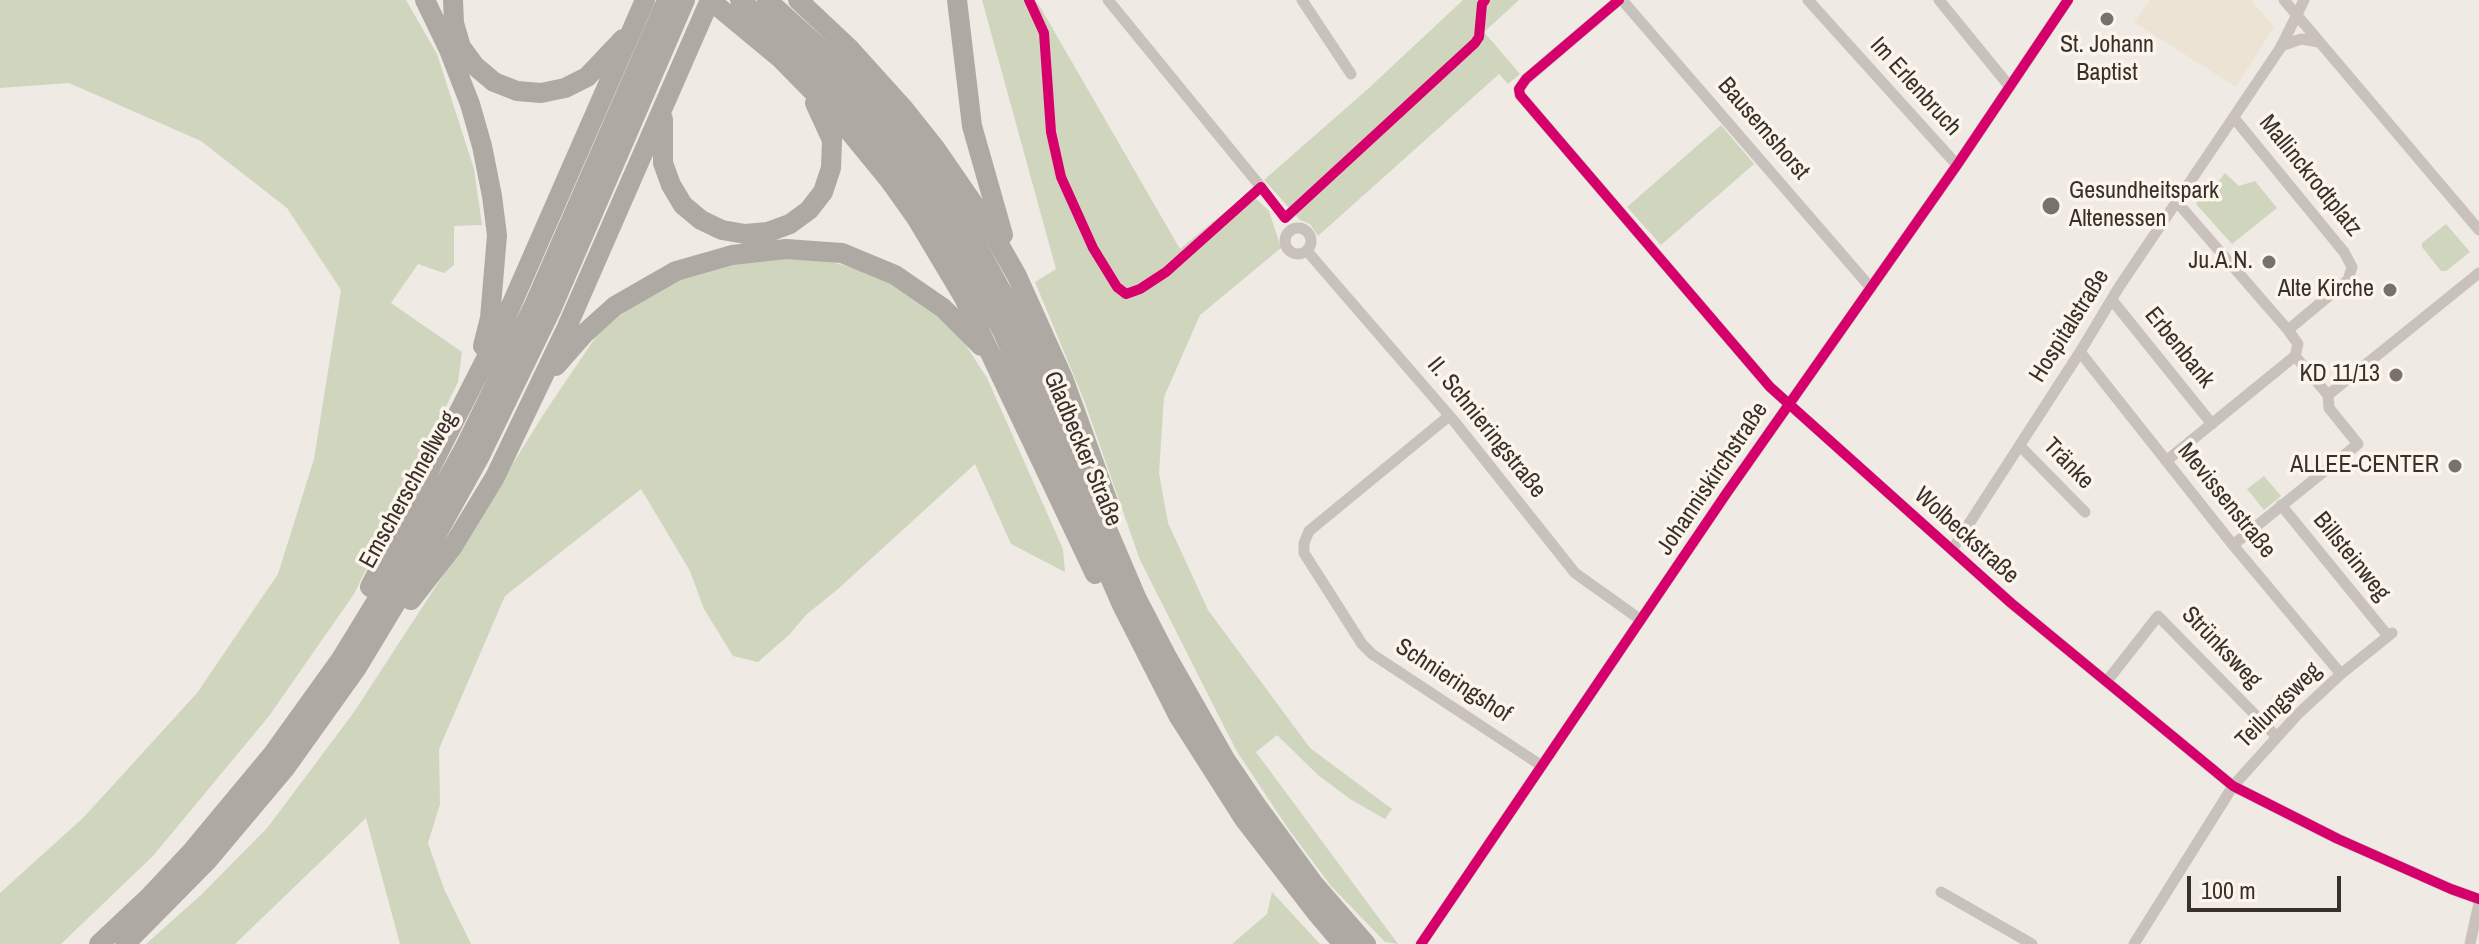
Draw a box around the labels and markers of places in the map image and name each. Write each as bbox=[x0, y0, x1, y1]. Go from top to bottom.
marker: St. Johann Baptist bbox=[2098, 10, 2116, 28]
place label: St. Johann Baptist bbox=[2060, 32, 2154, 88]
place label: Gesundheitspark Altenessen bbox=[2069, 178, 2219, 234]
marker: Gesundheitspark Altenessen bbox=[2040, 195, 2062, 217]
place label: Ju.A.N. bbox=[2188, 248, 2253, 276]
marker: Ju.A.N. bbox=[2260, 253, 2278, 271]
place label: Alte Kirche bbox=[2278, 276, 2374, 304]
marker: Alte Kirche bbox=[2381, 281, 2399, 299]
place label: KD 11/13 bbox=[2299, 361, 2380, 389]
marker: KD 11/13 bbox=[2387, 366, 2405, 384]
place label: ALLEE-CENTER bbox=[2290, 452, 2439, 480]
marker: ALLEE-CENTER bbox=[2446, 457, 2464, 475]

